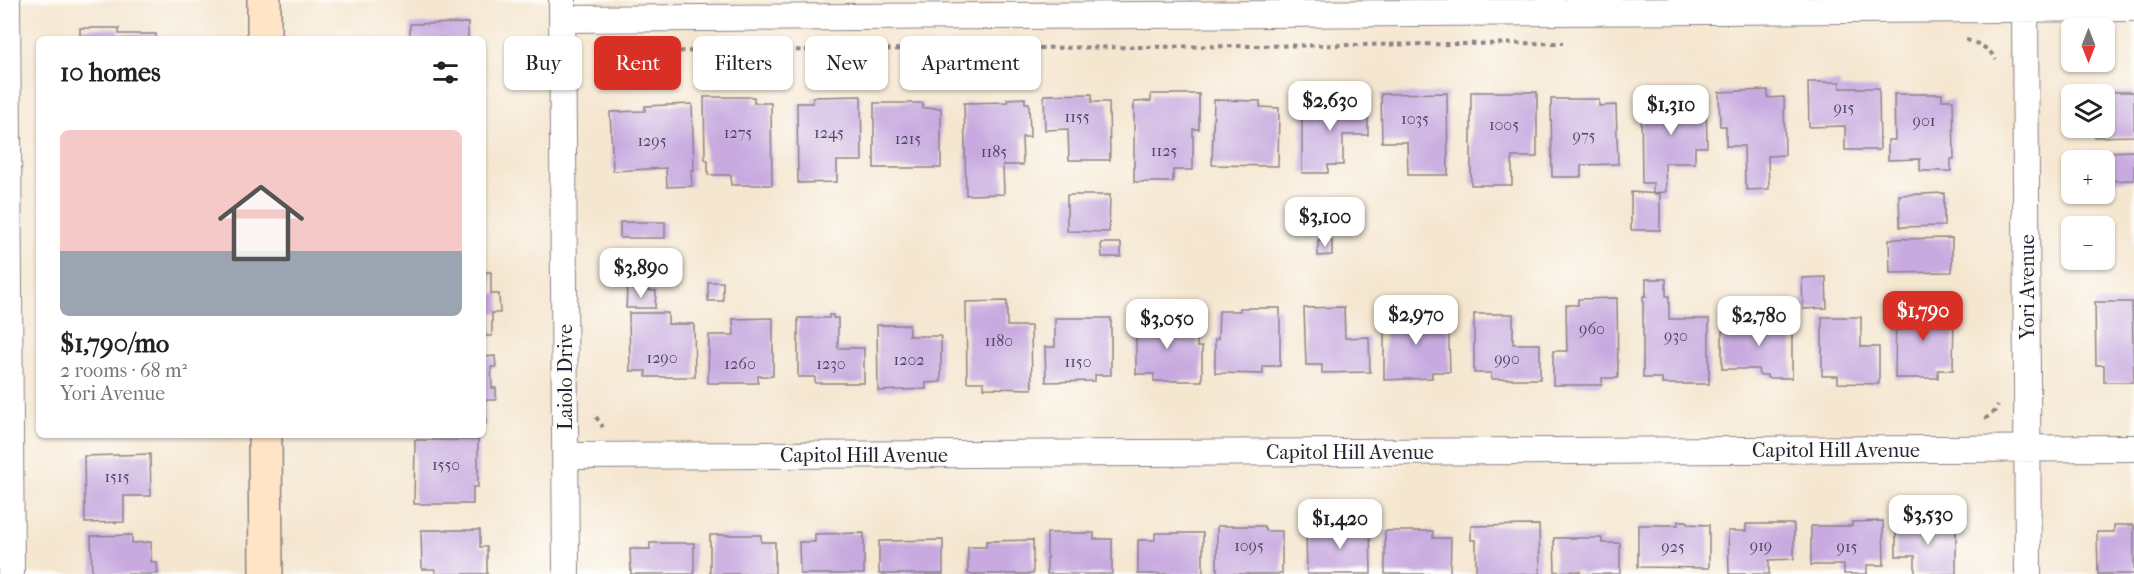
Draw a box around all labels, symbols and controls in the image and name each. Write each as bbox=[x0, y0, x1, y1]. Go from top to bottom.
north arrow bbox=[2061, 18, 2115, 72]
map controls bbox=[2061, 18, 2115, 270]
chip: Buy bbox=[504, 36, 582, 90]
chip: Rent bbox=[594, 36, 681, 90]
chip: Filters bbox=[693, 36, 793, 90]
chip: New bbox=[805, 36, 888, 90]
chip: Apartment bbox=[900, 36, 1041, 90]
icon: filters bbox=[429, 56, 462, 89]
text: 10 homes bbox=[60, 57, 161, 88]
pin: $2,630 bbox=[1281, 81, 1379, 132]
button: layers bbox=[2061, 84, 2115, 138]
pin: $1,310 bbox=[1622, 85, 1720, 136]
text: $2,630 bbox=[1302, 89, 1358, 112]
text: $1,310 bbox=[1647, 93, 1695, 116]
house number: 915 bbox=[1834, 98, 1855, 117]
house number: 1155 bbox=[1064, 107, 1090, 126]
house number: 1035 bbox=[1401, 109, 1429, 128]
house number: 901 bbox=[1913, 111, 1935, 130]
house number: 1005 bbox=[1489, 115, 1519, 134]
house number: 1275 bbox=[724, 123, 752, 142]
house number: 1245 bbox=[814, 123, 844, 142]
house number: 975 bbox=[1572, 126, 1596, 145]
house number: 1215 bbox=[895, 129, 921, 148]
house number: 1295 bbox=[637, 131, 667, 150]
house number: 1125 bbox=[1151, 141, 1177, 160]
house number: 1185 bbox=[981, 142, 1007, 161]
button: + bbox=[2061, 150, 2115, 204]
icon: home bbox=[207, 169, 315, 277]
pin: $3,100 bbox=[1276, 197, 1374, 248]
text: $3,100 bbox=[1299, 205, 1351, 228]
button: − bbox=[2061, 216, 2115, 270]
street label: Yori Avenue bbox=[2016, 234, 2039, 341]
pin: $3,890 bbox=[592, 248, 690, 299]
text: $3,890 bbox=[614, 256, 668, 279]
pin: $1,790 bbox=[1874, 291, 1972, 342]
pin: $2,970 bbox=[1367, 295, 1465, 346]
pin: $2,780 bbox=[1710, 296, 1808, 347]
pin: $3,050 bbox=[1118, 299, 1216, 350]
text: $1,790 bbox=[1897, 299, 1949, 322]
text: $2,970 bbox=[1388, 303, 1444, 326]
text: $2,780 bbox=[1731, 304, 1787, 327]
text: $3,050 bbox=[1140, 307, 1194, 330]
house number: 960 bbox=[1579, 319, 1605, 338]
street label: Laiolo Drive bbox=[554, 324, 577, 430]
house number: 930 bbox=[1664, 326, 1688, 345]
text: $1,790/mo bbox=[60, 328, 169, 359]
house number: 1180 bbox=[985, 331, 1013, 350]
house number: 1290 bbox=[646, 348, 678, 367]
house number: 990 bbox=[1494, 349, 1520, 368]
house number: 1202 bbox=[894, 350, 925, 369]
house number: 1150 bbox=[1064, 352, 1092, 371]
house number: 1260 bbox=[724, 354, 756, 373]
house number: 1230 bbox=[816, 354, 846, 373]
text: 2 rooms · 68 m² bbox=[60, 359, 187, 382]
text: Yori Avenue bbox=[60, 382, 165, 405]
street label: Capitol Hill Avenue bbox=[1752, 439, 1920, 462]
street label: Capitol Hill Avenue bbox=[1266, 441, 1434, 464]
street label: Capitol Hill Avenue bbox=[780, 444, 948, 467]
house number: 1550 bbox=[432, 455, 460, 474]
house number: 1515 bbox=[104, 467, 130, 486]
pin: $3,530 bbox=[1879, 495, 1977, 546]
pin: $1,420 bbox=[1291, 499, 1389, 550]
text: $3,530 bbox=[1903, 503, 1953, 526]
text: $1,420 bbox=[1312, 507, 1368, 530]
house number: 1095 bbox=[1234, 536, 1264, 555]
house number: 919 bbox=[1750, 536, 1772, 555]
house number: 925 bbox=[1661, 537, 1685, 556]
house number: 915 bbox=[1837, 537, 1858, 556]

